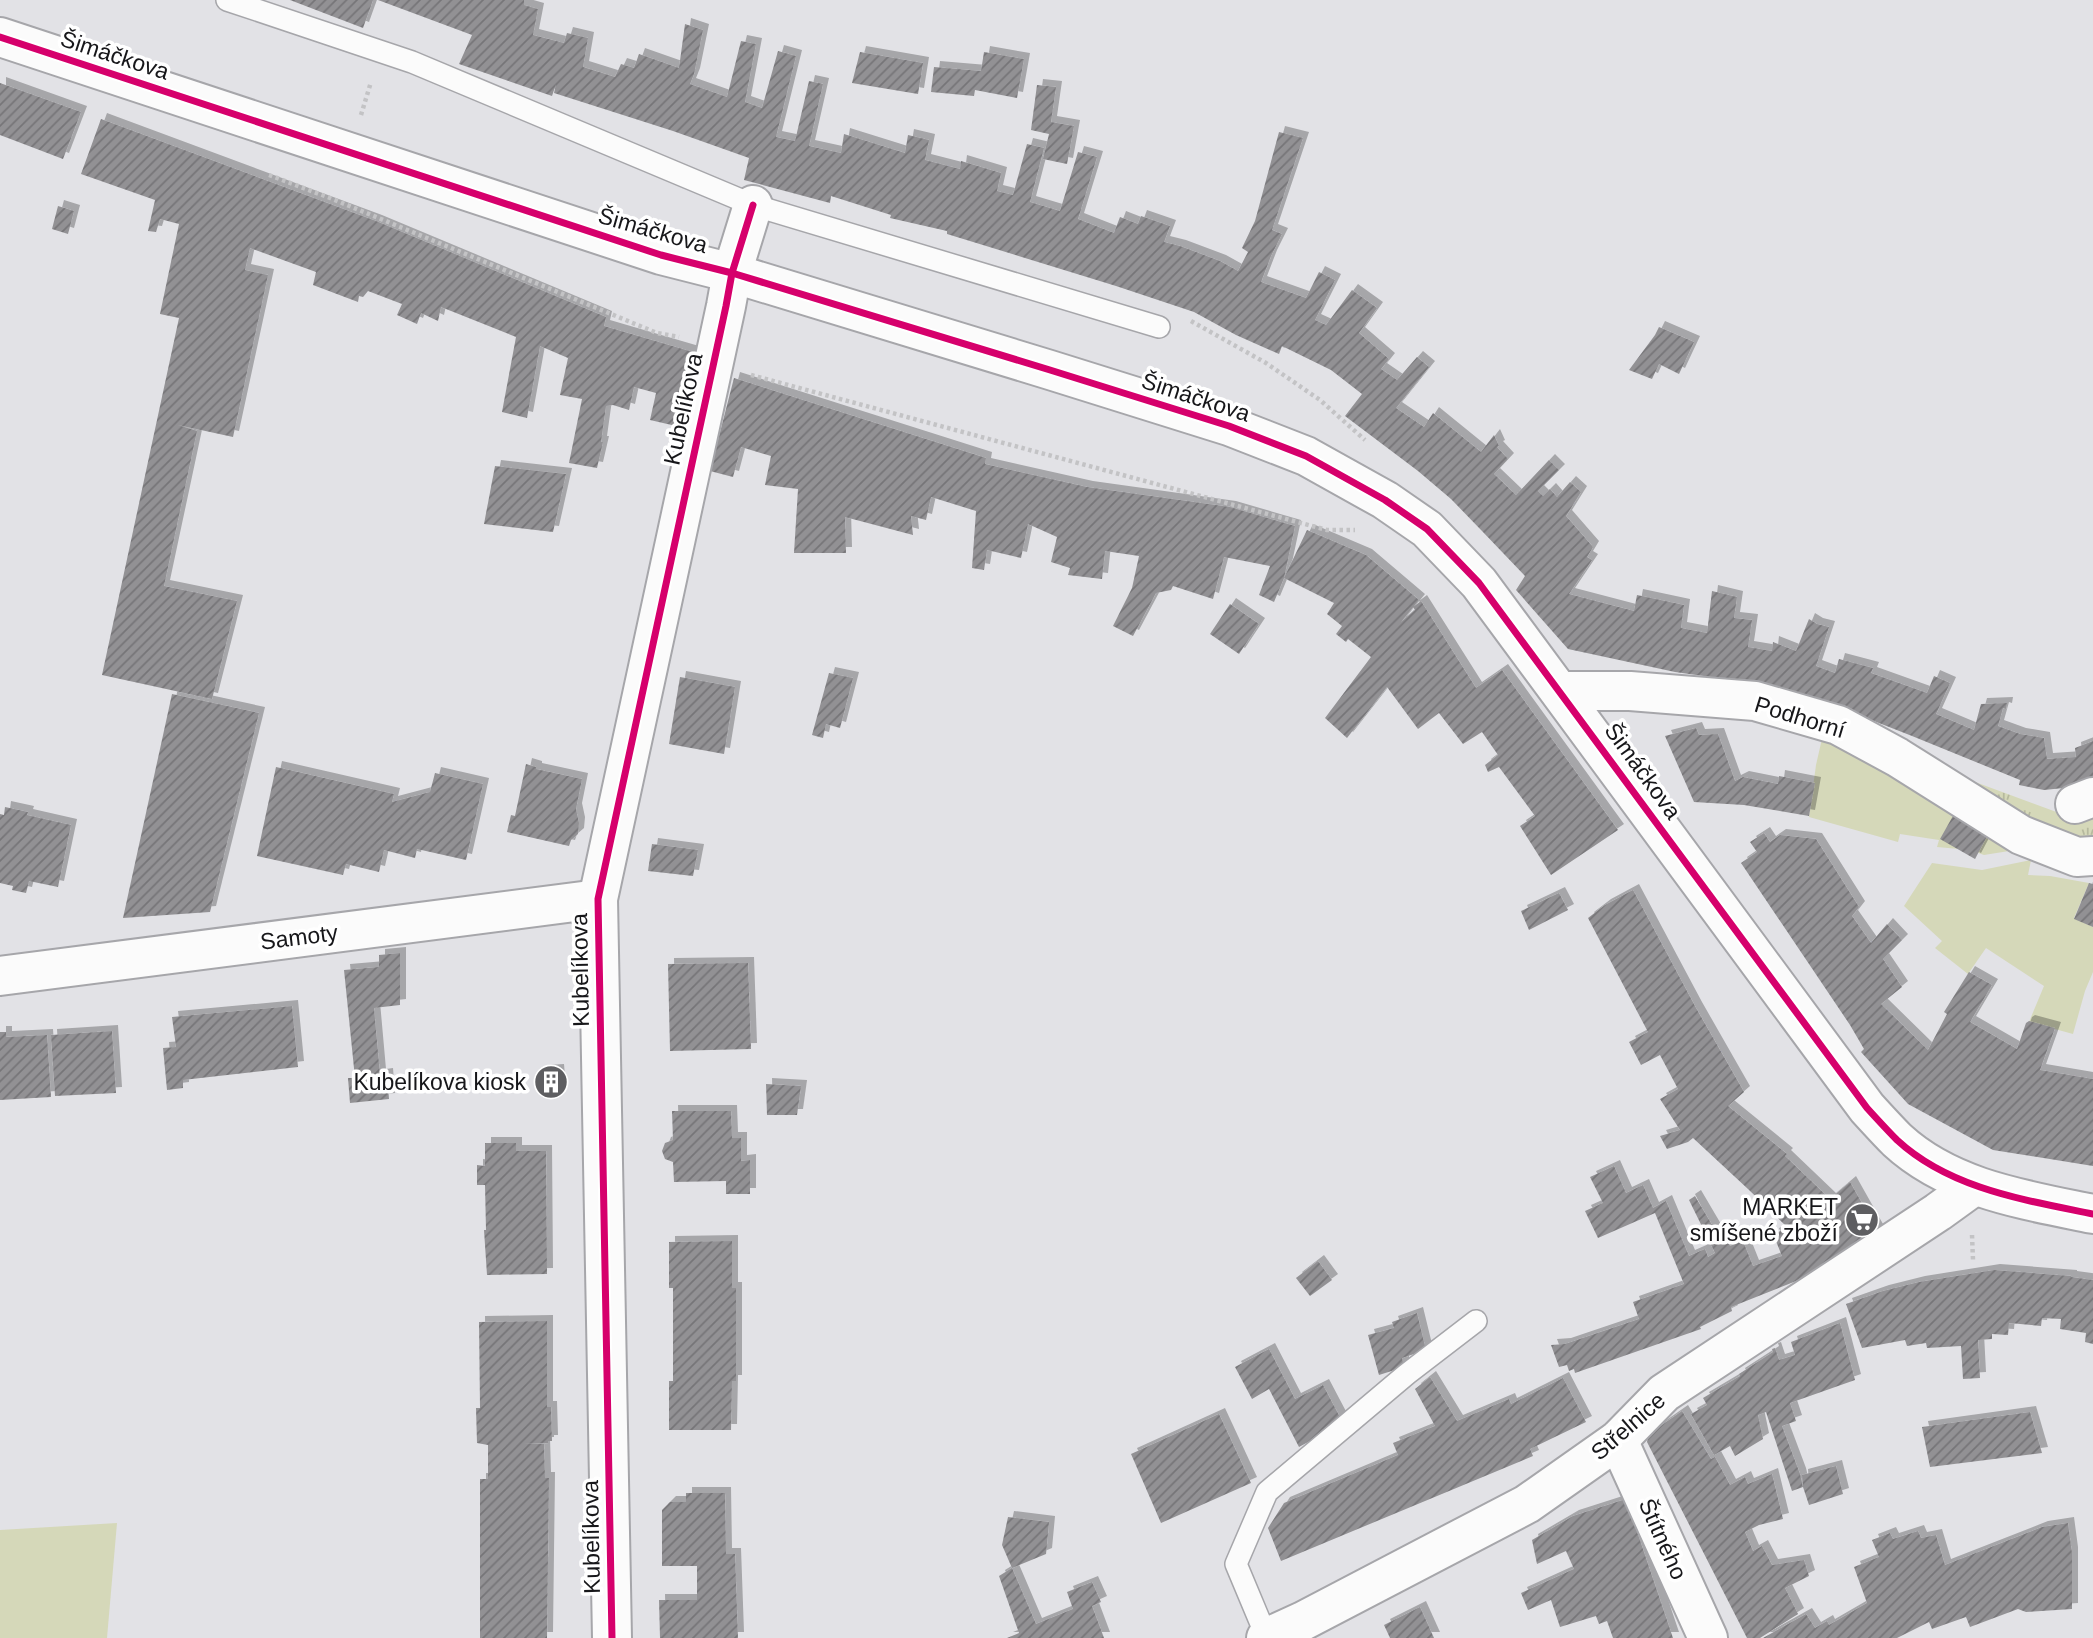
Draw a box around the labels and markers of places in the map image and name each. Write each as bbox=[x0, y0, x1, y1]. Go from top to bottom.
building icon: Kubelíkova kiosk bbox=[532, 1063, 570, 1101]
place label: Kubelíkova kiosk bbox=[353, 1069, 526, 1095]
place label: MARKET smíšené zboží bbox=[1690, 1194, 1839, 1246]
supermarket icon: MARKET smíšené zboží bbox=[1843, 1201, 1881, 1239]

